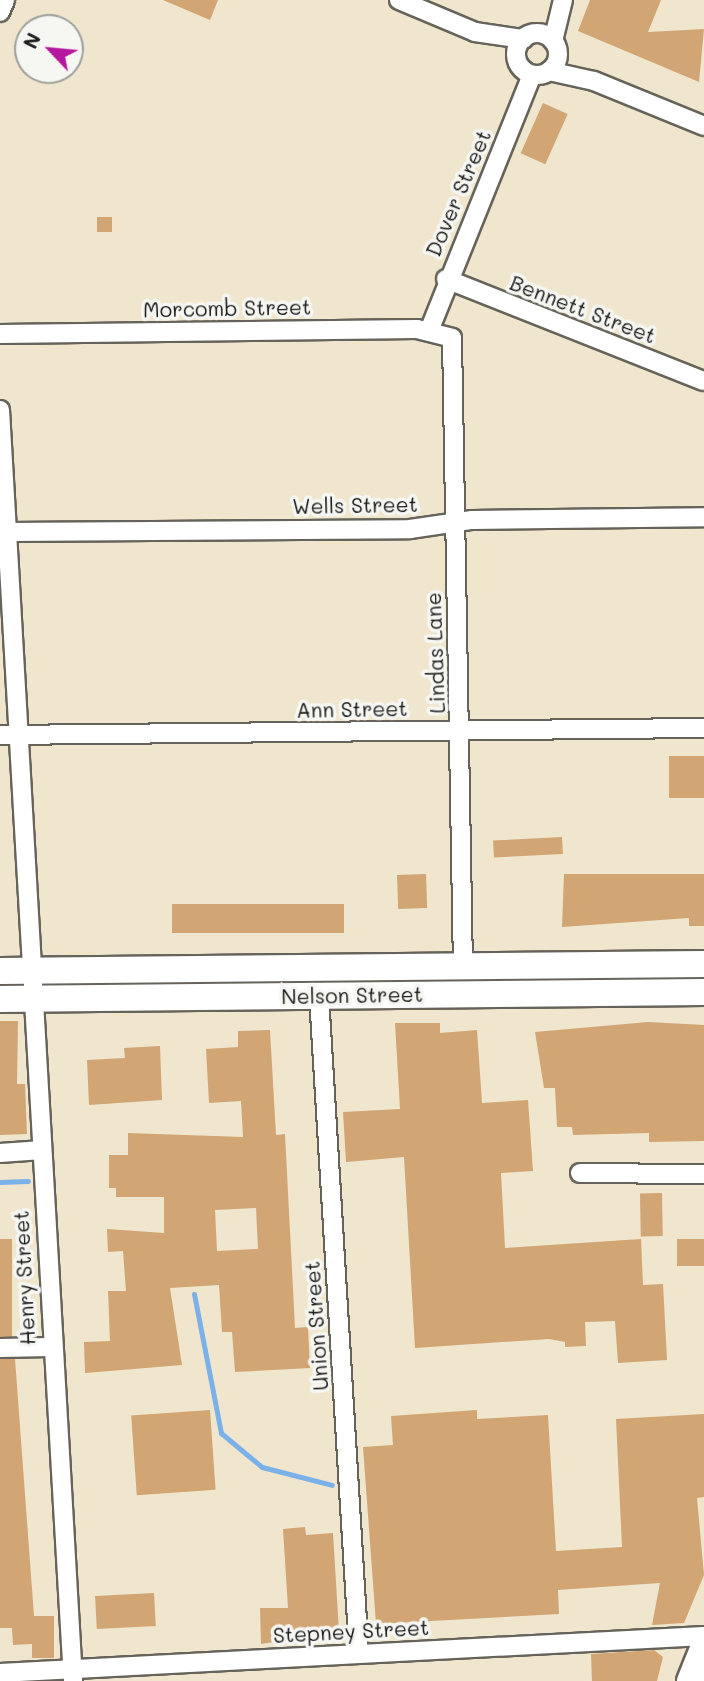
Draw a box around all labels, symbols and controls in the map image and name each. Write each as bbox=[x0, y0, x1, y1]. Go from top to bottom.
north arrow bbox=[14, 14, 84, 84]
text: N bbox=[17, 28, 46, 52]
street label: Dover Street bbox=[420, 126, 496, 260]
street label: Bennett Street bbox=[506, 270, 660, 348]
street label: Morcomb Street bbox=[143, 294, 311, 322]
street label: Wells Street bbox=[292, 491, 418, 519]
street label: Lindas Lane bbox=[420, 592, 450, 714]
street label: Ann Street bbox=[296, 695, 408, 723]
street label: Nelson Street bbox=[281, 981, 423, 1009]
street label: Henry Street bbox=[8, 1210, 40, 1346]
street label: Union Street bbox=[299, 1260, 333, 1392]
street label: Stepney Street bbox=[272, 1614, 430, 1648]

